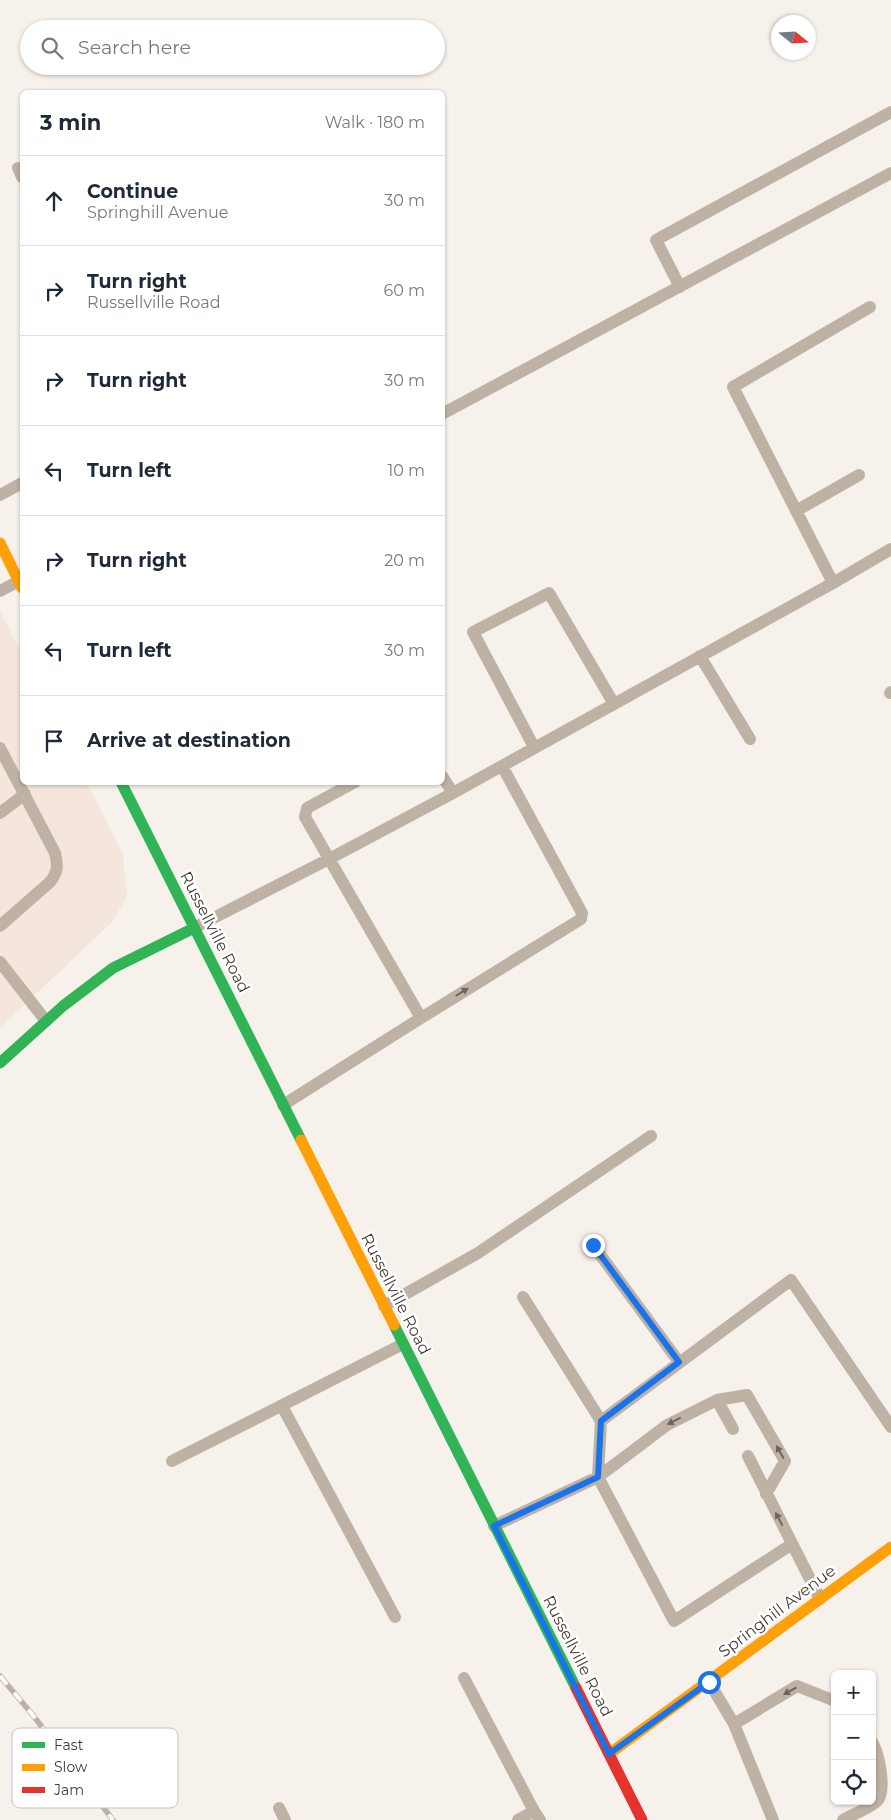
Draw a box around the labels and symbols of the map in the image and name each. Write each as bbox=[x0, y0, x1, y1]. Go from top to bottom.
north arrow bbox=[771, 15, 816, 60]
street label: Russellville Road bbox=[176, 868, 254, 996]
one-way arrow bbox=[456, 988, 469, 997]
street label: Russellville Road bbox=[357, 1230, 435, 1358]
route end bbox=[582, 1234, 605, 1257]
one-way arrow bbox=[667, 1417, 681, 1425]
one-way arrow bbox=[775, 1445, 784, 1458]
one-way arrow bbox=[775, 1512, 783, 1526]
street label: Springhill Avenue bbox=[715, 1561, 839, 1661]
street label: Russellville Road bbox=[539, 1592, 617, 1720]
route start bbox=[698, 1671, 721, 1694]
one-way arrow bbox=[784, 1686, 797, 1695]
legend bbox=[12, 1728, 178, 1808]
text: Fast bbox=[54, 1736, 84, 1754]
text: Slow bbox=[54, 1758, 88, 1776]
text: Jam bbox=[53, 1781, 84, 1799]

